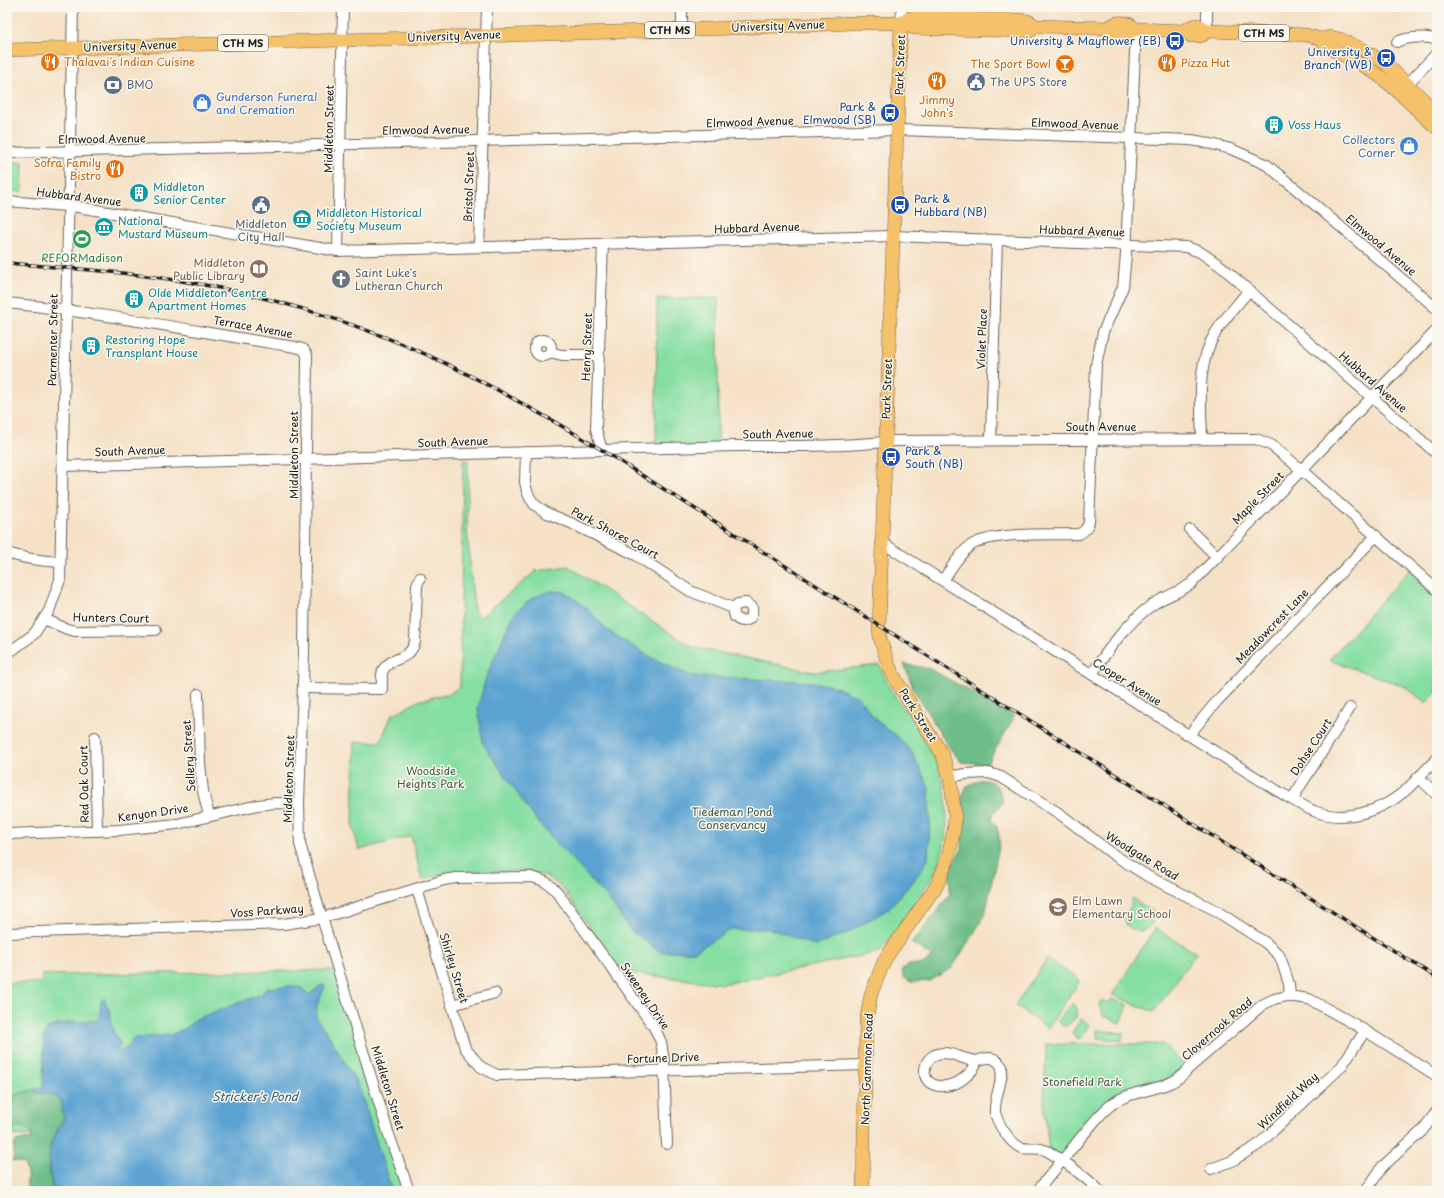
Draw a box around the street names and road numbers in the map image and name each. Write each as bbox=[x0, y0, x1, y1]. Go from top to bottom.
street label: University Avenue bbox=[731, 15, 825, 36]
road number: CTH MS bbox=[645, 22, 695, 38]
street label: University Avenue bbox=[407, 25, 501, 46]
road number: CTH MS bbox=[1239, 25, 1289, 41]
street label: Park Street bbox=[890, 34, 909, 96]
street label: University Avenue bbox=[83, 35, 177, 56]
road number: CTH MS bbox=[218, 35, 268, 51]
street label: Middleton Street bbox=[319, 84, 338, 173]
street label: Elmwood Avenue bbox=[706, 111, 794, 132]
street label: Elmwood Avenue bbox=[1031, 113, 1119, 134]
street label: Elmwood Avenue bbox=[382, 120, 470, 139]
street label: Elmwood Avenue bbox=[58, 129, 146, 148]
street label: Bristol Street bbox=[459, 151, 478, 223]
street label: Hubbard Avenue bbox=[35, 183, 123, 210]
street label: Elmwood Avenue bbox=[1342, 210, 1420, 279]
street label: Hubbard Avenue bbox=[714, 218, 800, 237]
street label: Hubbard Avenue bbox=[1039, 221, 1125, 240]
street label: Parmenter Street bbox=[43, 293, 62, 386]
street label: Violet Place bbox=[972, 308, 991, 370]
street label: Terrace Avenue bbox=[212, 311, 294, 342]
street label: Henry Street bbox=[577, 312, 596, 381]
street label: Hubbard Avenue bbox=[1335, 347, 1411, 416]
street label: Park Street bbox=[877, 358, 896, 420]
street label: Middleton Street bbox=[285, 411, 302, 499]
street label: South Avenue bbox=[1066, 418, 1136, 435]
street label: South Avenue bbox=[742, 424, 814, 443]
street label: South Avenue bbox=[417, 432, 489, 451]
street label: South Avenue bbox=[94, 441, 166, 460]
street label: Maple Street bbox=[1228, 467, 1288, 528]
street label: Park Shores Court bbox=[568, 502, 662, 563]
street label: Meadowcrest Lane bbox=[1231, 584, 1312, 667]
street label: Hunters Court bbox=[73, 608, 150, 627]
street label: Cooper Avenue bbox=[1089, 653, 1165, 710]
street label: Park Street bbox=[895, 684, 942, 745]
street label: Dohse Court bbox=[1286, 714, 1336, 779]
street label: Sellery Street bbox=[177, 719, 199, 793]
street label: Middleton Street bbox=[278, 734, 299, 823]
street label: Red Oak Court bbox=[74, 745, 93, 823]
street label: Kenyon Drive bbox=[117, 799, 189, 826]
street label: Woodgate Road bbox=[1102, 827, 1182, 884]
street label: Voss Parkway bbox=[230, 899, 304, 922]
street label: Shirley Street bbox=[436, 930, 473, 1006]
street label: Sweeney Drive bbox=[616, 959, 674, 1033]
street label: Clovernook Road bbox=[1177, 993, 1256, 1064]
street label: North Gammon Road bbox=[856, 1013, 877, 1125]
street label: Middleton Street bbox=[368, 1043, 410, 1133]
street label: Fortune Drive bbox=[626, 1048, 700, 1067]
street label: Windfield Way bbox=[1254, 1068, 1322, 1133]

